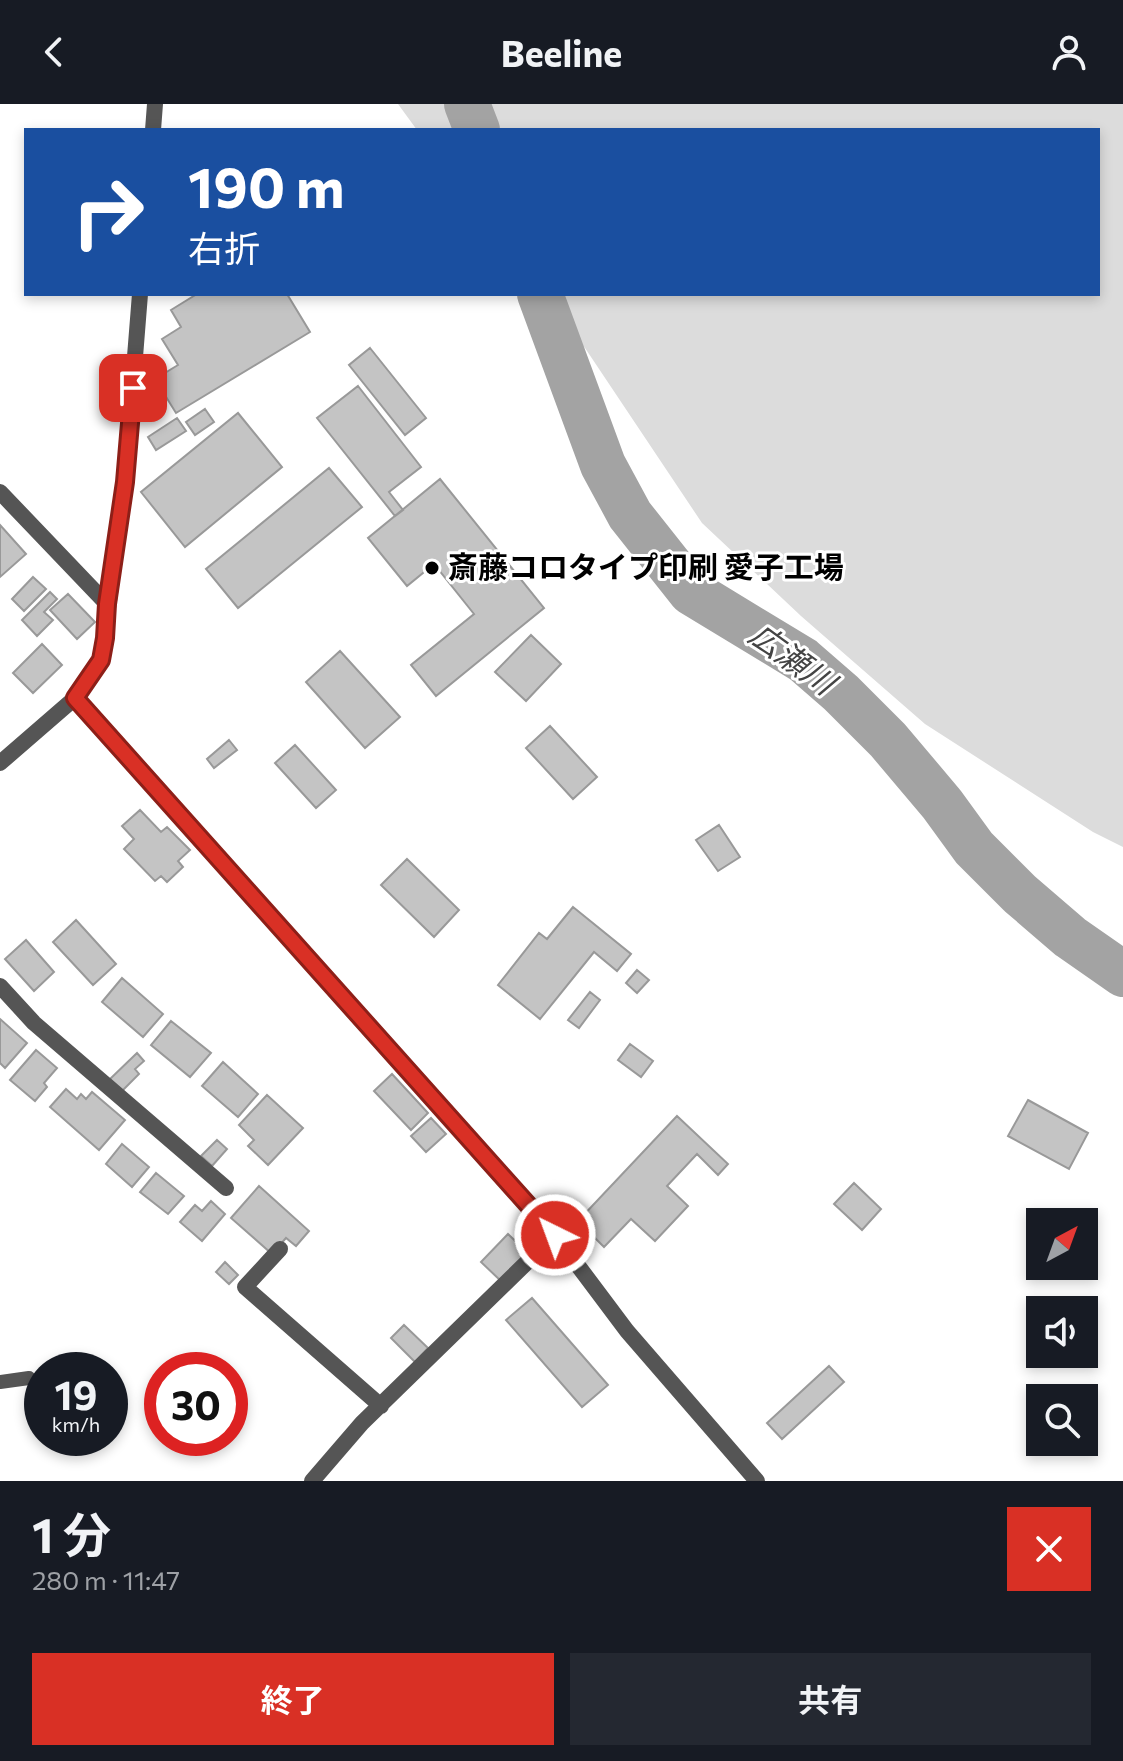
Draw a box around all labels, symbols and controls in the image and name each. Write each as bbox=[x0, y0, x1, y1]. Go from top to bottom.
icon: back bbox=[32, 30, 76, 74]
text: Beeline bbox=[501, 30, 622, 74]
icon: person bbox=[1047, 30, 1091, 74]
text: 190 m bbox=[188, 151, 345, 220]
icon: right bbox=[56, 160, 160, 264]
text: 右折 bbox=[188, 225, 260, 269]
pin bbox=[99, 354, 167, 422]
icon: arrive bbox=[111, 366, 155, 410]
place label: 斎藤コロタイプ印刷 愛子工場 bbox=[448, 547, 844, 584]
marker: 斎藤コロタイプ印刷 愛子工場 bbox=[423, 559, 441, 577]
water label: 広瀬川 bbox=[743, 613, 846, 704]
position arrow bbox=[513, 1193, 597, 1277]
north arrow bbox=[1026, 1208, 1098, 1280]
map controls bbox=[1026, 1208, 1098, 1456]
button: sound bbox=[1026, 1296, 1098, 1368]
speed limit sign: 30 bbox=[144, 1352, 248, 1456]
text: 19 bbox=[55, 1369, 97, 1418]
button: search bbox=[1026, 1384, 1098, 1456]
text: km/h bbox=[52, 1412, 100, 1436]
text: 1 分 bbox=[32, 1504, 111, 1563]
button: close bbox=[1007, 1507, 1091, 1591]
text: 280 m · 11:47 bbox=[32, 1564, 180, 1595]
button: 終了 bbox=[32, 1653, 554, 1745]
button: 共有 bbox=[570, 1653, 1091, 1745]

